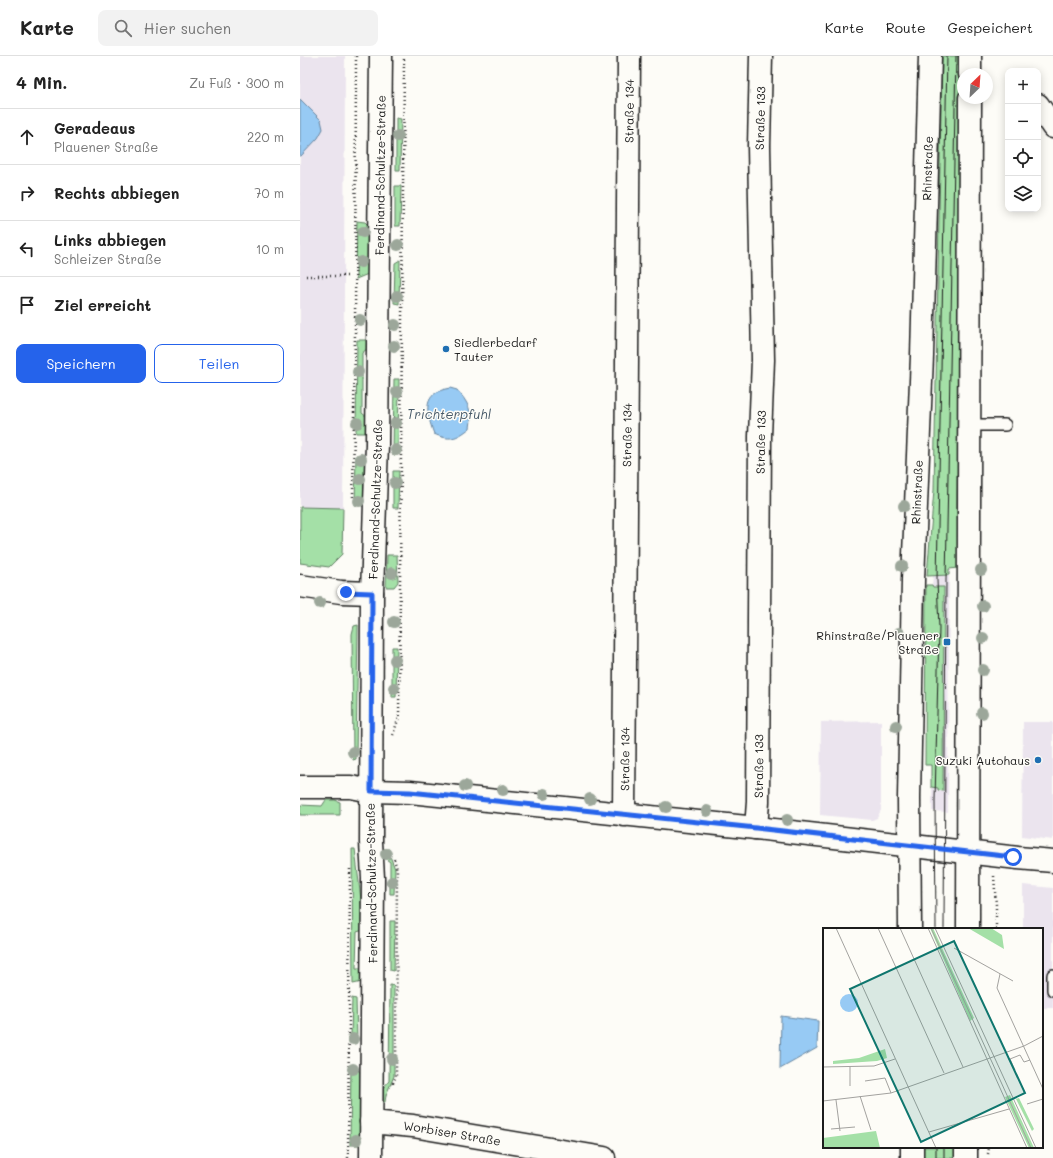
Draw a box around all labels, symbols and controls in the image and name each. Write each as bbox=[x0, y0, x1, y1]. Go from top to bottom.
search box bbox=[98, 10, 378, 46]
text: Karte bbox=[20, 15, 74, 40]
icon: search bbox=[112, 17, 134, 39]
text: Hier suchen bbox=[144, 18, 231, 38]
text: Karte bbox=[825, 18, 864, 37]
text: Route bbox=[886, 18, 926, 37]
text: Gespeichert bbox=[948, 18, 1033, 37]
north arrow bbox=[957, 68, 993, 104]
map controls bbox=[1005, 68, 1041, 212]
button: + bbox=[1005, 68, 1041, 104]
text: 4 Min. bbox=[16, 71, 67, 93]
text: Zu Fuß · 300 m bbox=[189, 74, 284, 91]
street label: Straße 134 bbox=[620, 79, 637, 143]
street label: Straße 133 bbox=[751, 86, 768, 150]
street label: Ferdinand-Schultze-Straße bbox=[371, 95, 389, 255]
button: − bbox=[1005, 104, 1041, 140]
text: Geradeaus bbox=[54, 118, 135, 138]
icon: ahead bbox=[16, 126, 38, 148]
text: 220 m bbox=[247, 128, 284, 145]
street label: Rhinstraße bbox=[918, 136, 936, 201]
text: Plauener Straße bbox=[54, 138, 158, 155]
button: locate bbox=[1005, 140, 1041, 176]
button: layers bbox=[1005, 176, 1041, 212]
icon: right bbox=[16, 182, 38, 204]
text: Rechts abbiegen bbox=[54, 183, 179, 203]
text: 70 m bbox=[254, 184, 284, 201]
text: Links abbiegen bbox=[54, 230, 166, 250]
icon: left bbox=[16, 238, 38, 260]
text: 10 m bbox=[256, 240, 284, 257]
text: Schleizer Straße bbox=[54, 250, 162, 267]
icon: arrive bbox=[16, 294, 38, 316]
text: Ziel erreicht bbox=[54, 295, 151, 315]
place label: Siedlerbedarf Tauter bbox=[454, 334, 537, 364]
button: Speichern bbox=[16, 344, 146, 383]
button: Teilen bbox=[154, 344, 284, 383]
marker: Siedlerbedarf Tauter bbox=[441, 344, 451, 354]
street label: Straße 134 bbox=[618, 403, 635, 467]
water label: Trichterpfuhl bbox=[407, 405, 492, 422]
street label: Straße 133 bbox=[752, 410, 769, 474]
street label: Ferdinand-Schultze-Straße bbox=[364, 419, 385, 579]
street label: Rhinstraße bbox=[907, 460, 926, 525]
route end bbox=[337, 583, 355, 601]
place label: Rhinstraße/Plauener Straße bbox=[816, 627, 939, 657]
marker: Rhinstraße/Plauener Straße bbox=[942, 637, 952, 647]
street label: Straße 134 bbox=[616, 727, 633, 791]
street label: Straße 133 bbox=[750, 734, 766, 798]
place label: Suzuki Autohaus bbox=[936, 752, 1030, 768]
marker: Suzuki Autohaus bbox=[1033, 755, 1043, 765]
street label: Ferdinand-Schultze-Straße bbox=[362, 803, 380, 963]
route start bbox=[1004, 848, 1022, 866]
inset map bbox=[823, 928, 1043, 1148]
street label: Worbiser Straße bbox=[403, 1117, 502, 1149]

